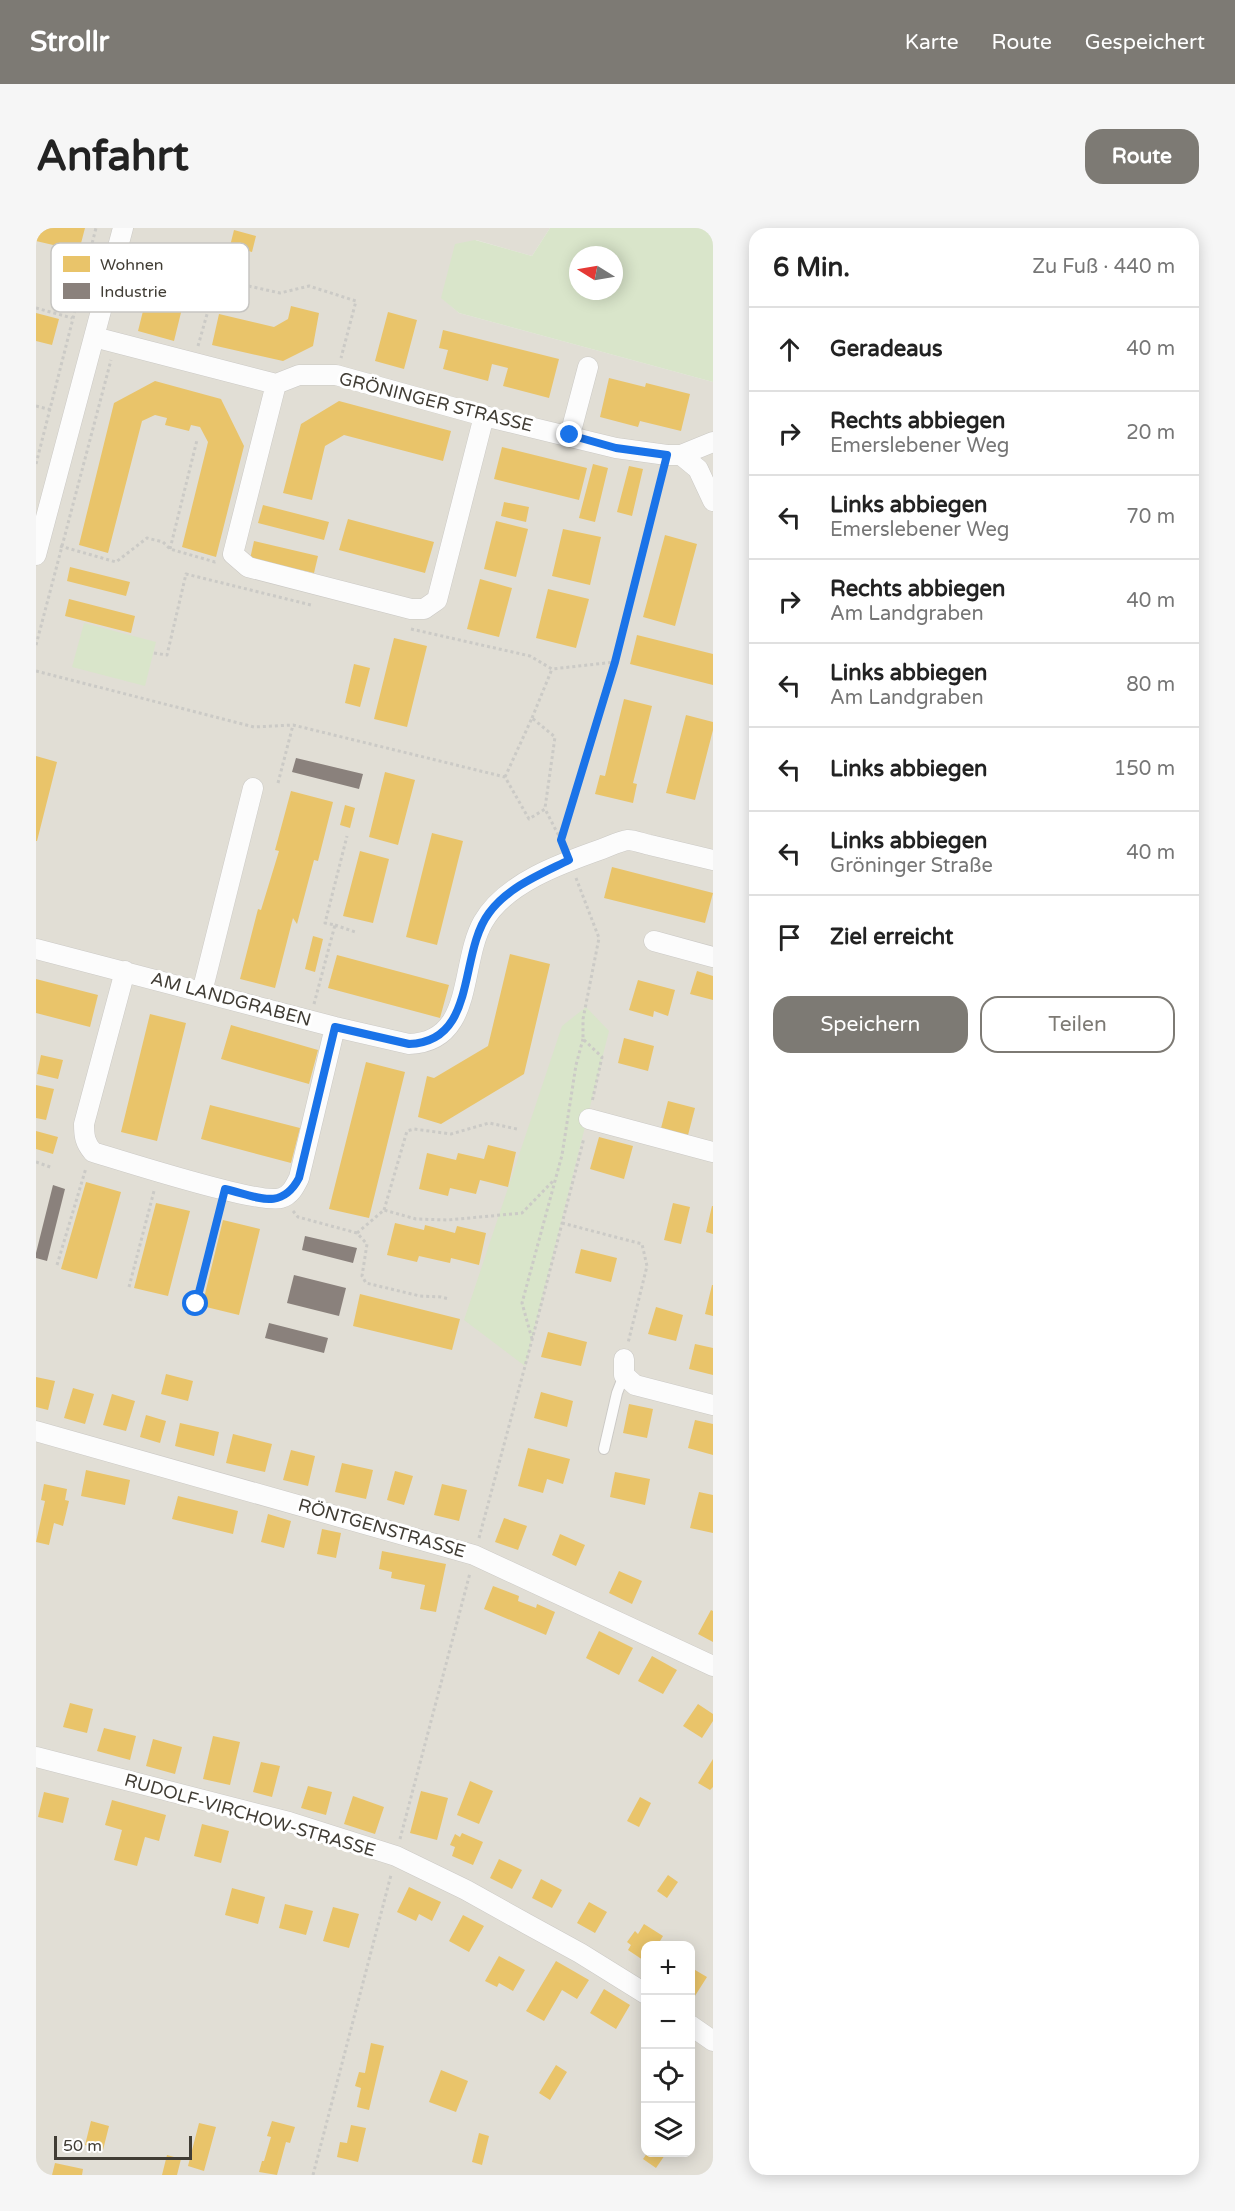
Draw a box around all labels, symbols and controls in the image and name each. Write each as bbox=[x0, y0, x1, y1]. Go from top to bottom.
text: Strollr bbox=[30, 25, 109, 59]
text: Karte bbox=[905, 30, 959, 55]
text: Route bbox=[992, 30, 1052, 55]
text: Gespeichert bbox=[1085, 30, 1205, 55]
button: Route bbox=[1085, 129, 1199, 184]
text: Anfahrt bbox=[36, 131, 189, 182]
legend bbox=[51, 243, 249, 312]
north arrow bbox=[569, 246, 623, 300]
text: 6 Min. bbox=[773, 252, 850, 283]
text: Wohnen bbox=[100, 255, 163, 275]
text: Zu Fuß · 440 m bbox=[1032, 255, 1175, 279]
text: Industrie bbox=[100, 282, 167, 302]
icon: ahead bbox=[773, 333, 806, 366]
text: Geradeaus bbox=[830, 336, 942, 362]
text: 40 m bbox=[1126, 337, 1175, 361]
street label: GRÖNINGER STRASSE bbox=[337, 367, 535, 437]
text: Rechts abbiegen bbox=[830, 408, 1005, 434]
icon: right bbox=[773, 417, 806, 450]
route end bbox=[556, 421, 582, 447]
text: 20 m bbox=[1126, 421, 1175, 445]
text: Emerslebener Weg bbox=[830, 434, 1009, 458]
text: Links abbiegen bbox=[830, 492, 988, 518]
icon: left bbox=[773, 501, 806, 534]
text: 70 m bbox=[1126, 505, 1175, 529]
text: Emerslebener Weg bbox=[830, 518, 1009, 542]
text: Rechts abbiegen bbox=[830, 576, 1005, 602]
icon: right bbox=[773, 585, 806, 618]
text: 40 m bbox=[1126, 589, 1175, 613]
text: Am Landgraben bbox=[830, 602, 984, 626]
text: Links abbiegen bbox=[830, 660, 988, 686]
icon: left bbox=[773, 669, 806, 702]
text: 80 m bbox=[1126, 673, 1175, 697]
text: Am Landgraben bbox=[830, 686, 984, 710]
icon: left bbox=[773, 753, 806, 786]
text: Links abbiegen bbox=[830, 756, 988, 782]
text: 150 m bbox=[1114, 757, 1175, 781]
text: Links abbiegen bbox=[830, 828, 988, 854]
icon: left bbox=[773, 837, 806, 870]
text: 40 m bbox=[1126, 841, 1175, 865]
text: Gröninger Straße bbox=[830, 854, 993, 878]
icon: arrive bbox=[773, 921, 806, 954]
text: Ziel erreicht bbox=[830, 924, 953, 950]
street label: AM LANDGRABEN bbox=[148, 967, 314, 1031]
button: Speichern bbox=[773, 996, 968, 1053]
button: Teilen bbox=[980, 996, 1175, 1053]
route start bbox=[182, 1290, 208, 1316]
street label: RÖNTGENSTRASSE bbox=[296, 1494, 468, 1562]
street label: RUDOLF-VIRCHOW-STRASSE bbox=[122, 1769, 378, 1861]
map controls bbox=[641, 1941, 695, 2157]
button: + bbox=[641, 1941, 695, 1995]
button: − bbox=[641, 1995, 695, 2049]
button: locate bbox=[641, 2049, 695, 2103]
button: layers bbox=[641, 2103, 695, 2157]
scale bar bbox=[54, 2133, 192, 2160]
text: 50 m bbox=[63, 2136, 102, 2156]

